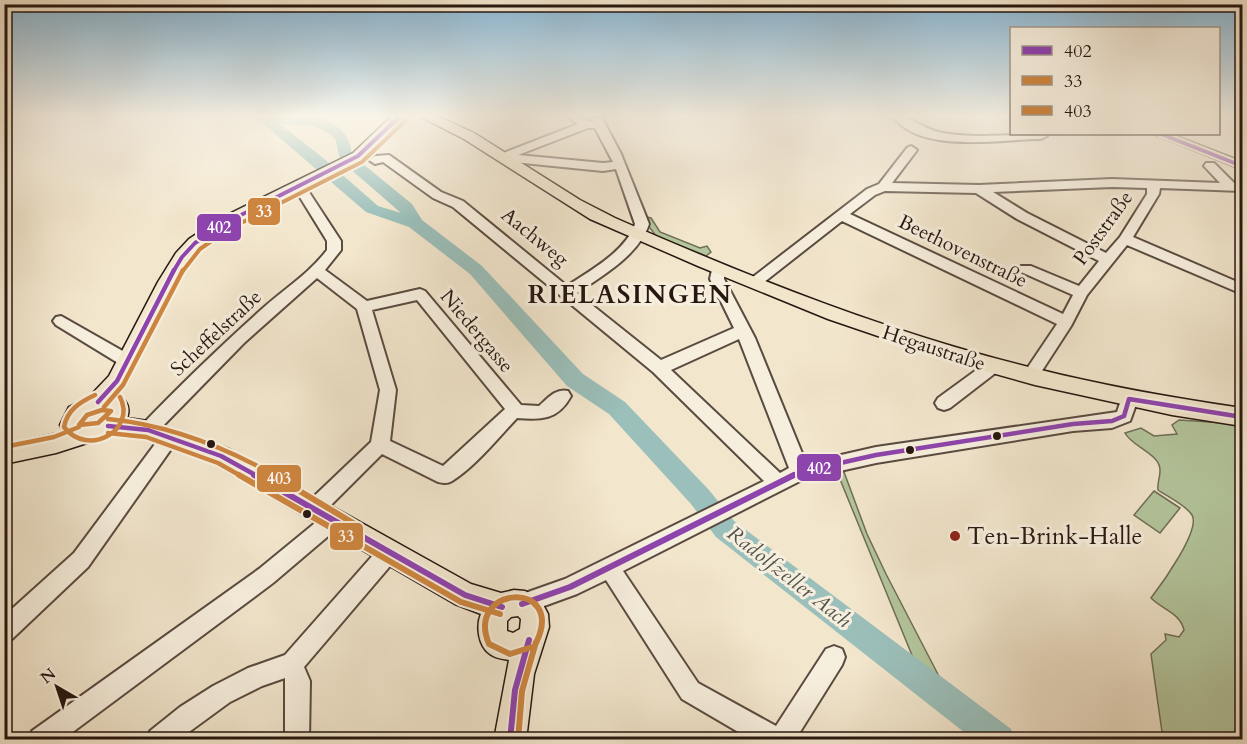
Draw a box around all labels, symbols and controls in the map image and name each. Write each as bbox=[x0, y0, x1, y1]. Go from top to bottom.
legend bbox=[1010, 27, 1220, 135]
text: 402 bbox=[1064, 39, 1092, 64]
text: 33 bbox=[1064, 69, 1082, 94]
text: 403 bbox=[1064, 99, 1092, 124]
street label: Poststraße bbox=[1067, 185, 1139, 271]
line badge: 33 bbox=[247, 197, 281, 226]
text: 33 bbox=[256, 201, 272, 223]
street label: Aachweg bbox=[496, 202, 575, 273]
street label: Beethovenstraße bbox=[894, 208, 1032, 294]
line badge: 402 bbox=[196, 213, 242, 242]
text: 402 bbox=[207, 217, 231, 239]
district label: RIELASINGEN bbox=[527, 277, 733, 312]
street label: Scheffelstraße bbox=[165, 284, 267, 382]
street label: Niedergasse bbox=[434, 284, 520, 378]
street label: Hegaustraße bbox=[879, 319, 989, 377]
unlabelled marker bbox=[991, 430, 1003, 442]
unlabelled marker bbox=[205, 438, 217, 450]
unlabelled marker bbox=[904, 444, 916, 456]
line badge: 402 bbox=[796, 453, 842, 482]
text: 402 bbox=[807, 458, 831, 480]
line badge: 403 bbox=[256, 464, 302, 493]
text: 403 bbox=[267, 468, 291, 490]
unlabelled marker bbox=[301, 508, 313, 520]
water label: Radolfzeller Aach bbox=[721, 519, 857, 635]
place label: Ten-Brink-Halle bbox=[967, 520, 1142, 553]
line badge: 33 bbox=[329, 522, 364, 551]
text: 33 bbox=[338, 526, 354, 548]
marker: Ten-Brink-Halle bbox=[948, 529, 962, 543]
north arrow bbox=[27, 657, 87, 717]
text: N bbox=[36, 663, 61, 689]

